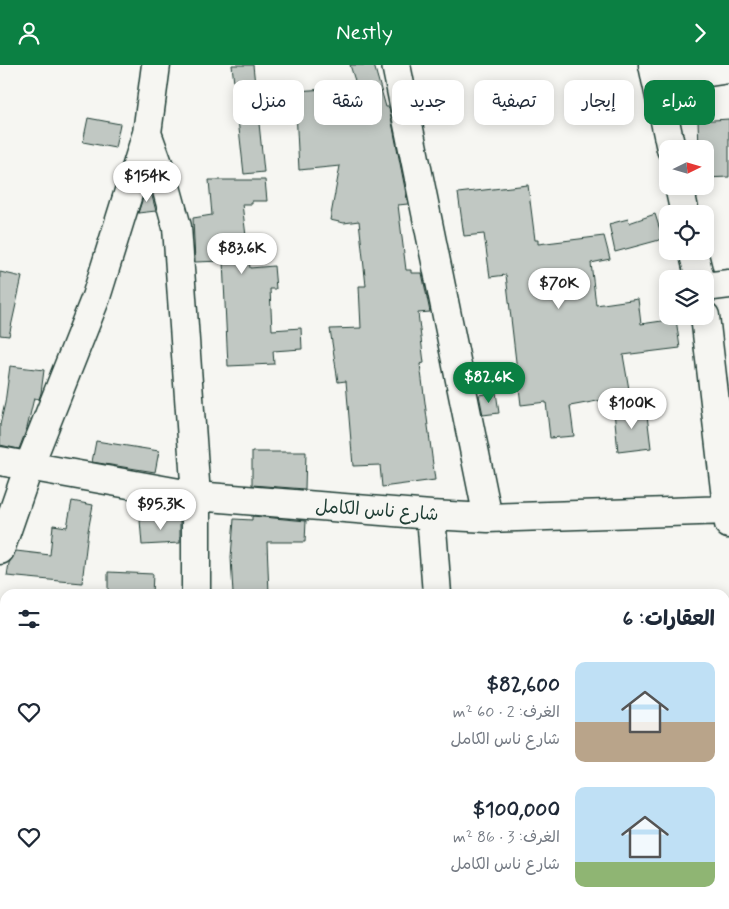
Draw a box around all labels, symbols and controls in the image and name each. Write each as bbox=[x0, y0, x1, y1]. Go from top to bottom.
icon: person bbox=[15, 19, 43, 47]
text: Nestly bbox=[336, 19, 393, 47]
icon: forward bbox=[686, 19, 714, 47]
chip: منزل bbox=[233, 80, 304, 125]
chip: شقة bbox=[314, 80, 382, 125]
chip: جديد bbox=[392, 80, 464, 125]
chip: تصفية bbox=[474, 80, 554, 125]
chip: إيجار bbox=[564, 80, 634, 125]
chip: شراء bbox=[644, 80, 715, 125]
north arrow bbox=[659, 140, 714, 195]
map controls bbox=[659, 140, 714, 325]
pin: $154K bbox=[112, 161, 182, 203]
text: $154K bbox=[124, 166, 170, 187]
button: locate bbox=[659, 205, 714, 260]
pin: $83.6K bbox=[201, 233, 283, 275]
text: $83.6K bbox=[218, 238, 266, 259]
pin: $70K bbox=[529, 267, 589, 310]
button: layers bbox=[659, 270, 714, 325]
text: $70K bbox=[539, 273, 579, 294]
pin: $82.6K bbox=[448, 361, 530, 404]
text: $82.6K bbox=[464, 367, 514, 388]
pin: $100K bbox=[597, 387, 667, 430]
text: $100K bbox=[609, 393, 655, 414]
pin: $95.3K bbox=[120, 489, 202, 531]
text: $95.3K bbox=[137, 494, 185, 515]
street label: شارع ناس الكامل bbox=[315, 495, 439, 527]
icon: filters bbox=[15, 605, 43, 633]
text: العقارات: 6 bbox=[623, 605, 715, 633]
text: $82,600 bbox=[487, 671, 560, 699]
icon: home bbox=[615, 682, 675, 742]
icon: heart bbox=[15, 698, 43, 726]
text: الغرف: 2 · 60 m² bbox=[453, 702, 560, 723]
text: شارع ناس الكامل bbox=[450, 729, 560, 750]
text: $100,000 bbox=[473, 796, 560, 824]
icon: home bbox=[615, 807, 675, 867]
icon: heart bbox=[15, 823, 43, 851]
text: الغرف: 3 · 86 m² bbox=[453, 827, 560, 848]
text: شارع ناس الكامل bbox=[450, 854, 560, 875]

